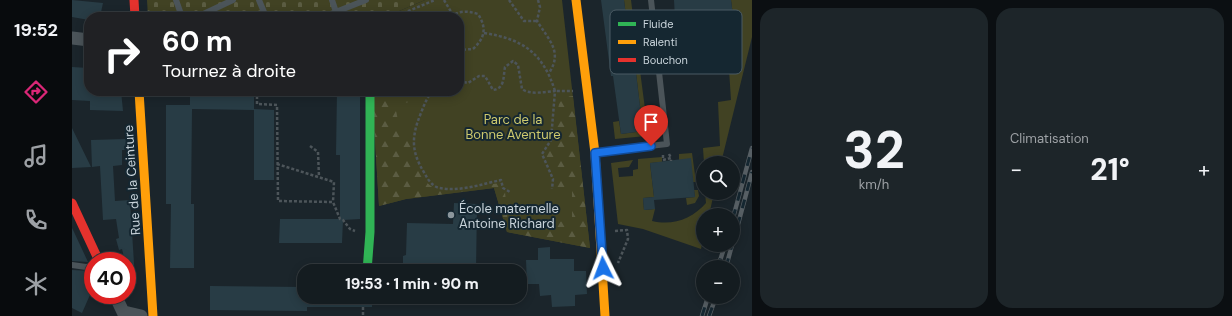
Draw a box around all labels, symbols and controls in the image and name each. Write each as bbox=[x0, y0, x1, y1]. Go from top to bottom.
legend bbox=[610, 10, 742, 74]
text: Fluide bbox=[643, 17, 673, 31]
text: 19:52 bbox=[14, 18, 58, 42]
text: 60 m bbox=[162, 23, 232, 60]
icon: right bbox=[96, 28, 148, 80]
text: Ralenti bbox=[643, 35, 677, 49]
text: Bouchon bbox=[643, 53, 688, 67]
text: Tournez à droite bbox=[162, 59, 296, 83]
icon: directions bbox=[22, 78, 50, 106]
pin bbox=[634, 105, 668, 146]
park label: Parc de la Bonne Aventure bbox=[465, 111, 561, 143]
icon: arrive bbox=[640, 111, 662, 133]
text: 32 bbox=[843, 116, 905, 184]
street label: Rue de la Ceinture bbox=[120, 124, 144, 236]
text: Climatisation bbox=[1010, 130, 1089, 147]
icon: music bbox=[22, 142, 50, 170]
text: 21° bbox=[1090, 150, 1130, 189]
text: − bbox=[1010, 155, 1022, 184]
text: + bbox=[1198, 155, 1210, 184]
map controls bbox=[696, 156, 740, 304]
button: search bbox=[696, 156, 740, 200]
text: km/h bbox=[859, 176, 889, 193]
place label: École maternelle Antoine Richard bbox=[459, 199, 559, 232]
icon: phone bbox=[22, 206, 50, 234]
button: + bbox=[696, 208, 740, 252]
marker: École maternelle Antoine Richard bbox=[446, 210, 456, 220]
position arrow bbox=[582, 247, 624, 289]
speed limit sign: 40 bbox=[84, 252, 136, 304]
button: − bbox=[696, 260, 740, 304]
icon: climate bbox=[22, 270, 50, 298]
text: 19:53 · 1 min · 90 m bbox=[345, 274, 479, 294]

